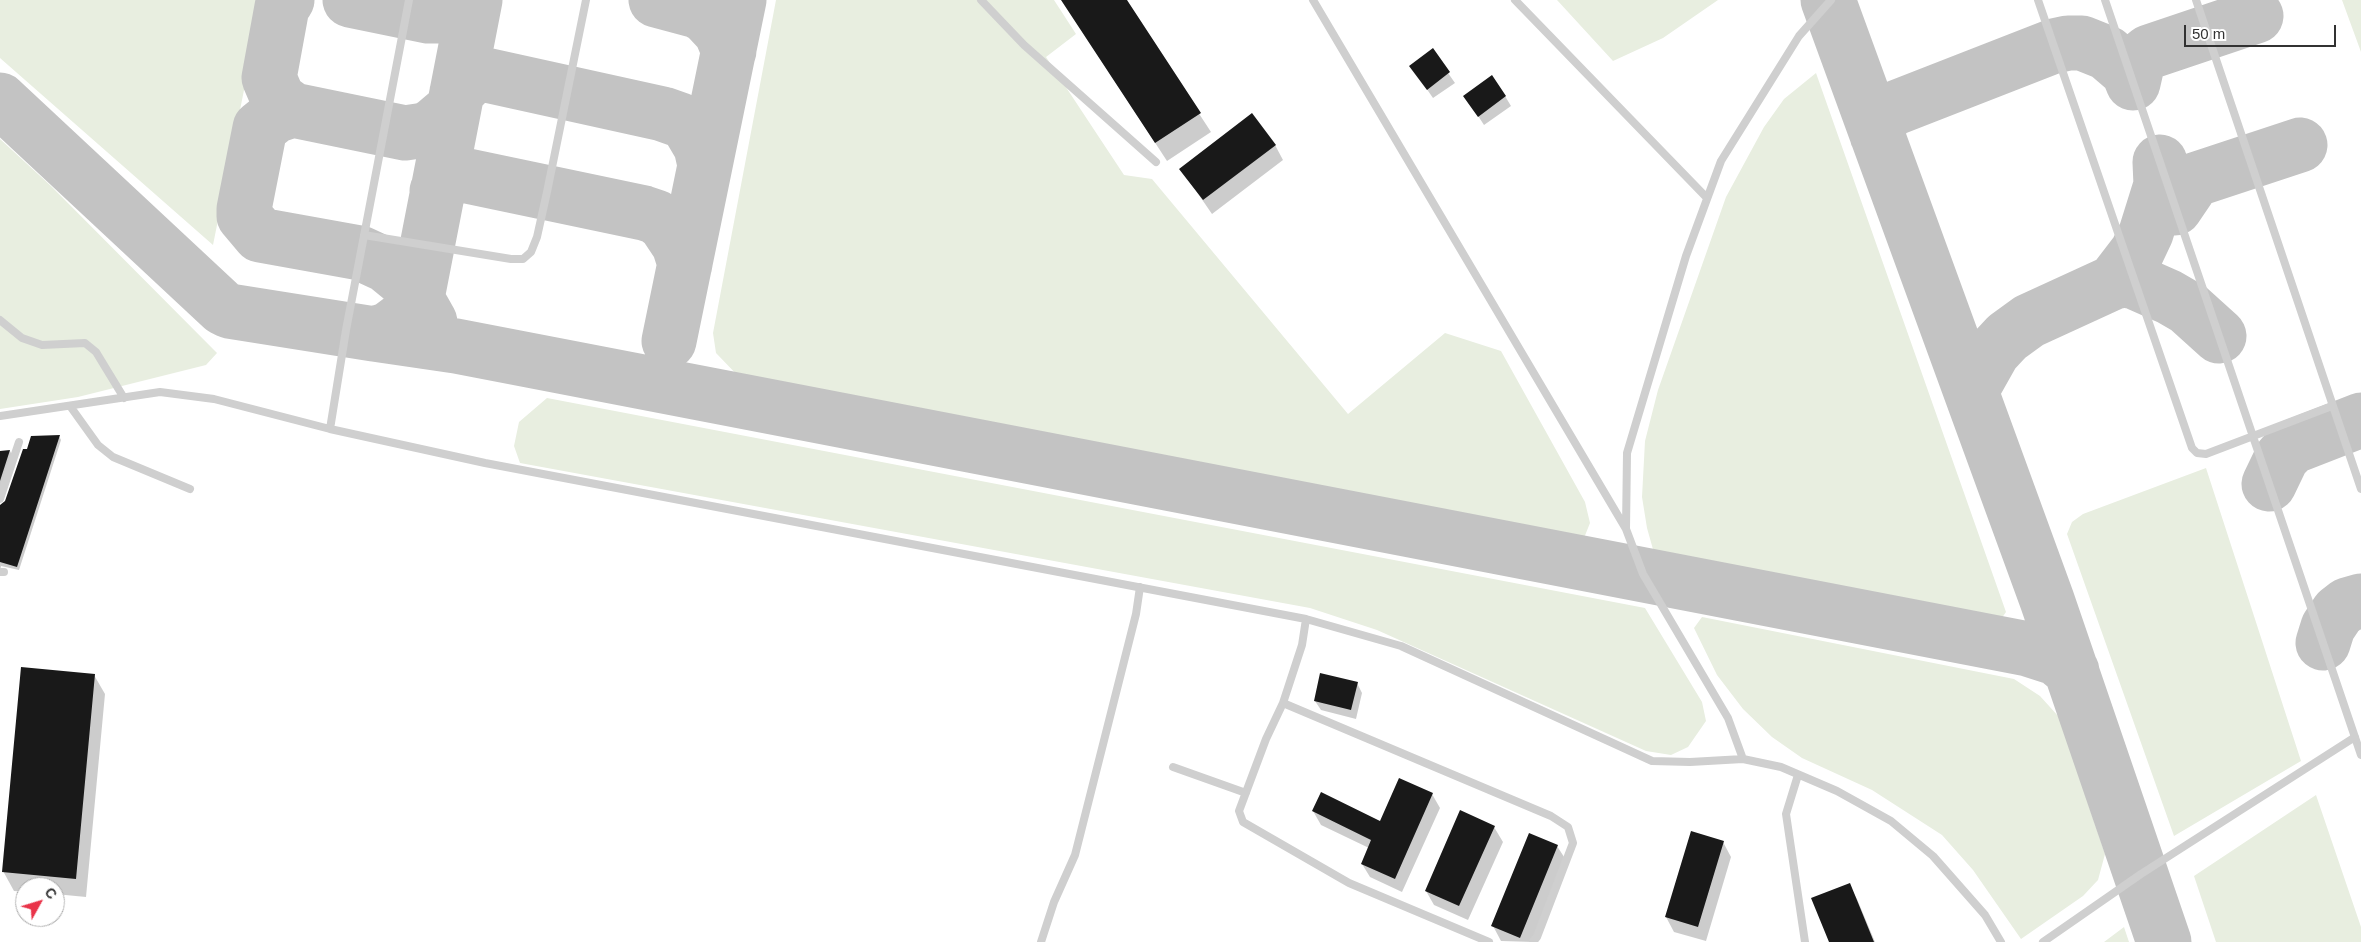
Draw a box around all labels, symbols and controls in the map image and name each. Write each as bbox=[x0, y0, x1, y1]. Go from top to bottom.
scale bar bbox=[2186, 15, 2338, 47]
text: 50 m bbox=[2192, 25, 2225, 42]
north arrow bbox=[15, 877, 65, 927]
text: С bbox=[41, 884, 60, 902]

